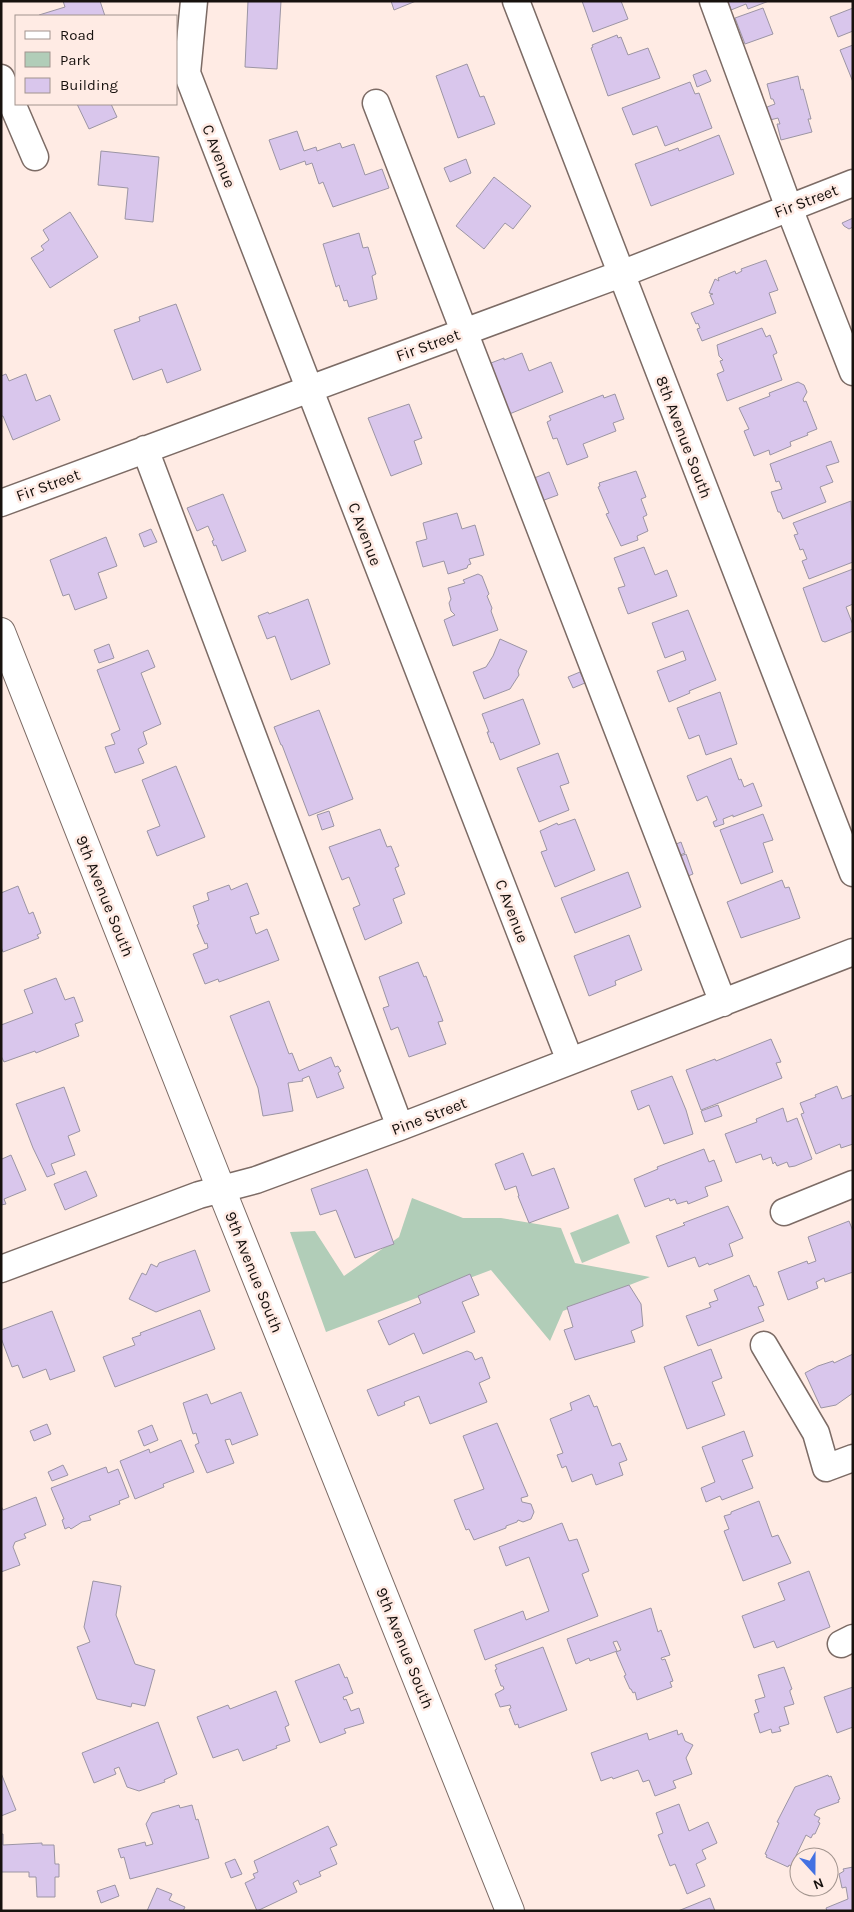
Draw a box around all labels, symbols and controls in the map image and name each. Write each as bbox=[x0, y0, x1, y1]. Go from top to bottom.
legend bbox=[15, 15, 178, 105]
text: Road bbox=[60, 26, 95, 44]
text: Park bbox=[60, 51, 90, 69]
text: Building bbox=[60, 76, 118, 94]
street label: C Avenue bbox=[198, 122, 240, 190]
street label: Fir Street bbox=[771, 180, 841, 222]
street label: Fir Street bbox=[393, 325, 463, 365]
street label: 8th Avenue South bbox=[652, 373, 716, 501]
street label: Fir Street bbox=[13, 465, 83, 505]
street label: C Avenue bbox=[344, 500, 386, 568]
street label: 9th Avenue South bbox=[72, 833, 138, 959]
street label: C Avenue bbox=[491, 877, 533, 945]
street label: Pine Street bbox=[389, 1093, 469, 1139]
street label: 9th Avenue South bbox=[221, 1209, 287, 1335]
street label: 9th Avenue South bbox=[372, 1585, 438, 1711]
north arrow bbox=[789, 1847, 839, 1897]
text: N bbox=[811, 1874, 826, 1893]

